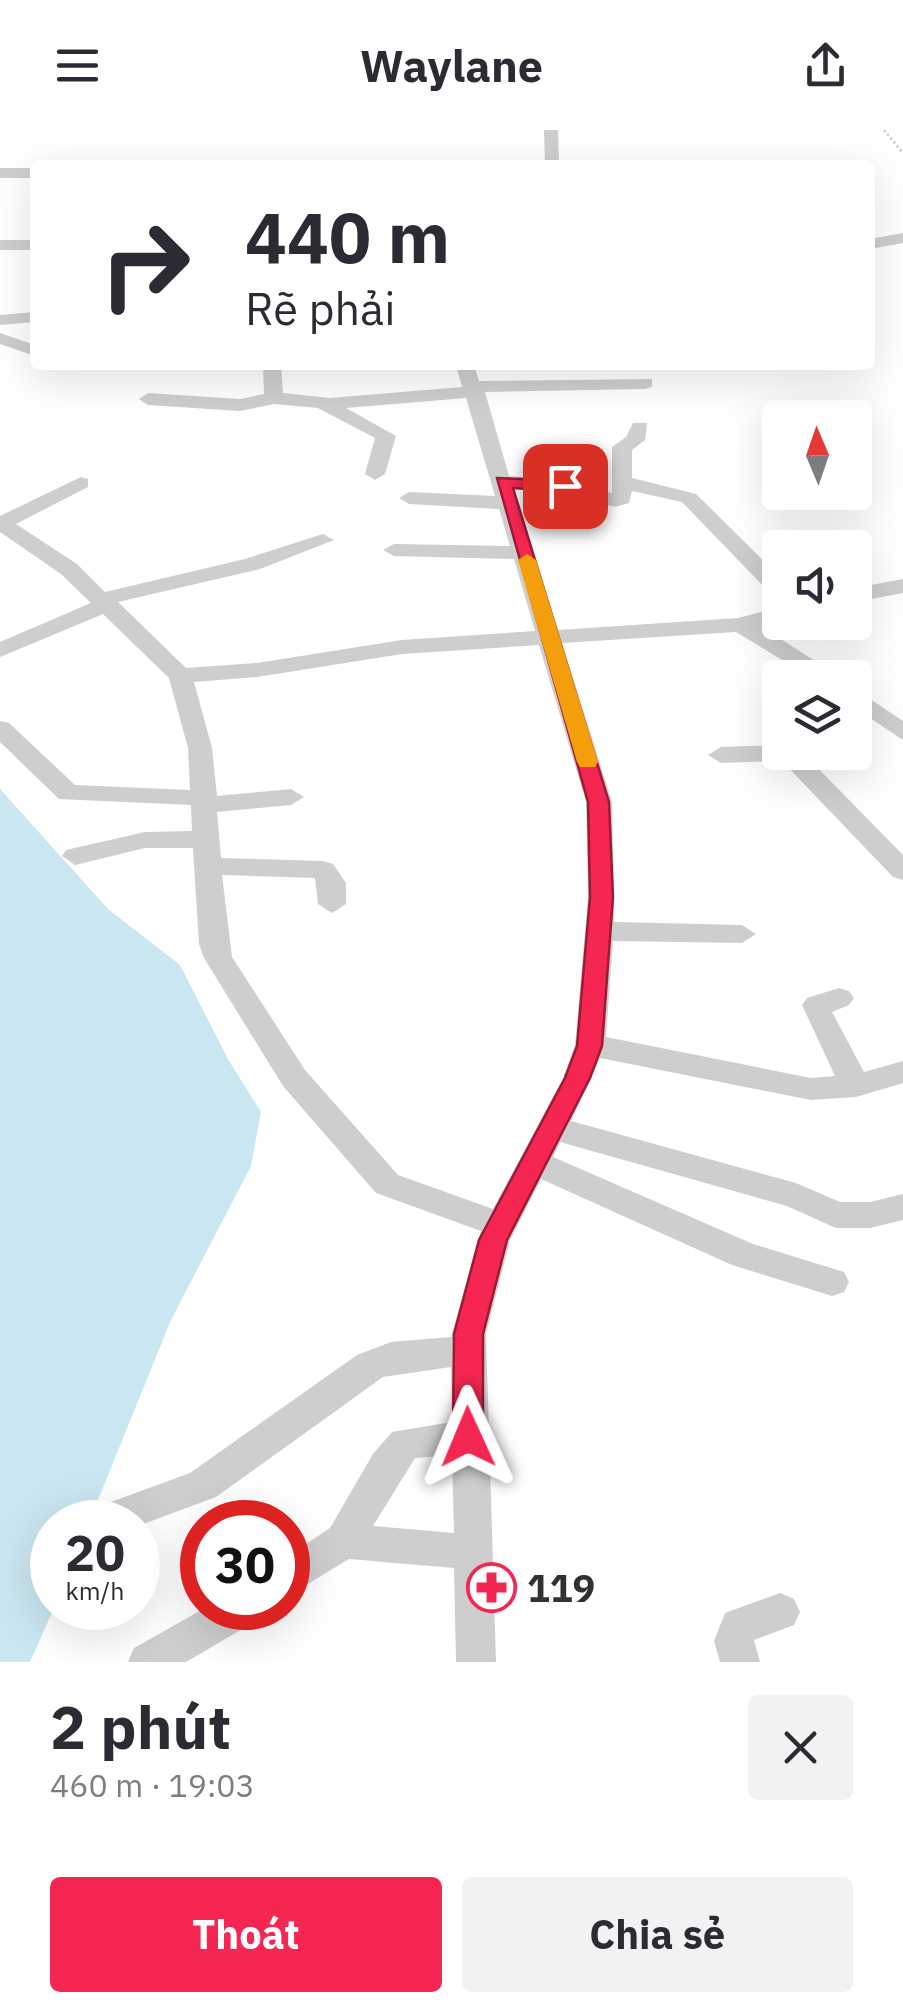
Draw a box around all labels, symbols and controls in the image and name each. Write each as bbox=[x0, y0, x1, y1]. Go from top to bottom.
text: Waylane bbox=[360, 36, 543, 94]
icon: menu bbox=[50, 38, 105, 93]
icon: share bbox=[798, 38, 853, 93]
text: 440 m bbox=[245, 191, 450, 282]
icon: right bbox=[80, 200, 210, 330]
text: Rẽ phải bbox=[245, 279, 395, 337]
north arrow bbox=[762, 400, 872, 510]
map controls bbox=[762, 400, 872, 770]
pin bbox=[523, 444, 608, 529]
icon: arrive bbox=[538, 459, 593, 514]
button: sound bbox=[762, 530, 872, 640]
button: layers bbox=[762, 660, 872, 770]
position arrow bbox=[416, 1385, 520, 1489]
speed limit sign: 30 bbox=[180, 1500, 310, 1630]
text: 20 bbox=[65, 1520, 125, 1585]
pharmacy icon: 119 bbox=[466, 1561, 518, 1613]
place label: 119 bbox=[527, 1563, 595, 1612]
text: km/h bbox=[66, 1574, 124, 1607]
text: 2 phút bbox=[50, 1687, 231, 1766]
button: close bbox=[748, 1695, 853, 1800]
text: 460 m · 19:03 bbox=[50, 1764, 255, 1806]
button: Thoát bbox=[50, 1877, 442, 1992]
button: Chia sẻ bbox=[462, 1877, 853, 1992]

